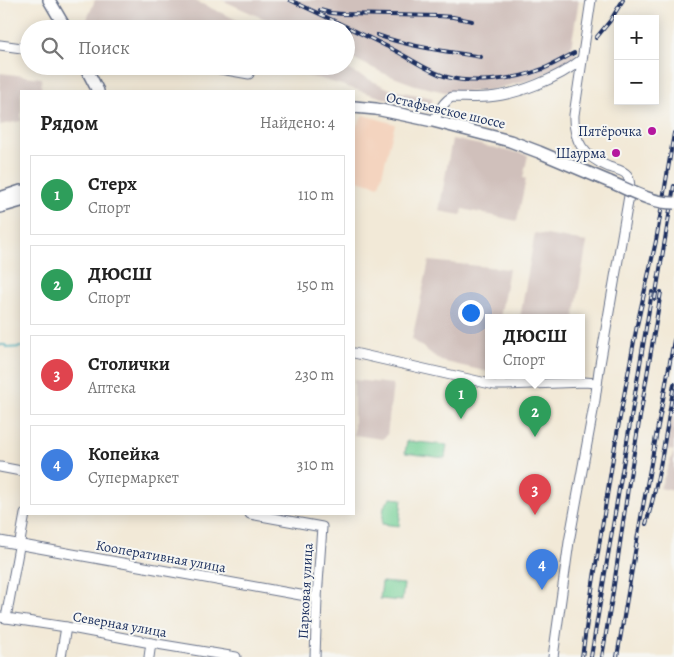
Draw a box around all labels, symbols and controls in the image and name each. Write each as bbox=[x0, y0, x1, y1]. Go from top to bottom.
map controls bbox=[614, 15, 659, 105]
button: + bbox=[614, 15, 659, 60]
search box bbox=[20, 20, 355, 75]
icon: search bbox=[38, 34, 66, 62]
text: Поиск bbox=[78, 35, 130, 61]
button: − bbox=[614, 60, 659, 105]
street label: Остафьевское шоссе bbox=[384, 88, 507, 133]
text: Рядом bbox=[40, 109, 98, 137]
text: Найдено: 4 bbox=[260, 112, 335, 134]
place label: Пятёрочка bbox=[578, 122, 643, 141]
marker: Пятёрочка bbox=[646, 125, 658, 137]
place label: Шаурма bbox=[556, 144, 607, 163]
marker: Шаурма bbox=[610, 147, 622, 159]
text: Стерх bbox=[88, 171, 137, 197]
text: 1 bbox=[54, 184, 60, 206]
text: 110 m bbox=[298, 184, 334, 206]
text: Спорт bbox=[88, 197, 130, 219]
text: ДЮСШ bbox=[88, 261, 152, 287]
text: 2 bbox=[53, 274, 61, 296]
text: 150 m bbox=[297, 274, 334, 296]
text: Спорт bbox=[88, 287, 130, 309]
your location bbox=[458, 300, 484, 326]
popup bbox=[485, 314, 585, 379]
text: ДЮСШ bbox=[503, 323, 567, 349]
text: Спорт bbox=[503, 349, 545, 371]
text: Столички bbox=[88, 351, 170, 377]
text: 3 bbox=[54, 364, 60, 386]
text: 230 m bbox=[295, 364, 334, 386]
text: Аптека bbox=[88, 377, 136, 399]
pin: 1 bbox=[445, 378, 477, 419]
pin: 2 bbox=[519, 396, 551, 437]
text: Копейка bbox=[88, 441, 160, 467]
text: 4 bbox=[53, 454, 61, 476]
text: 310 m bbox=[297, 454, 334, 476]
text: Супермаркет bbox=[88, 467, 179, 489]
pin: 3 bbox=[519, 474, 551, 515]
street label: Кооперативная улица bbox=[94, 536, 228, 577]
street label: Парковая улица bbox=[294, 542, 318, 639]
pin: 4 bbox=[526, 549, 558, 590]
street label: Северная улица bbox=[71, 607, 169, 642]

